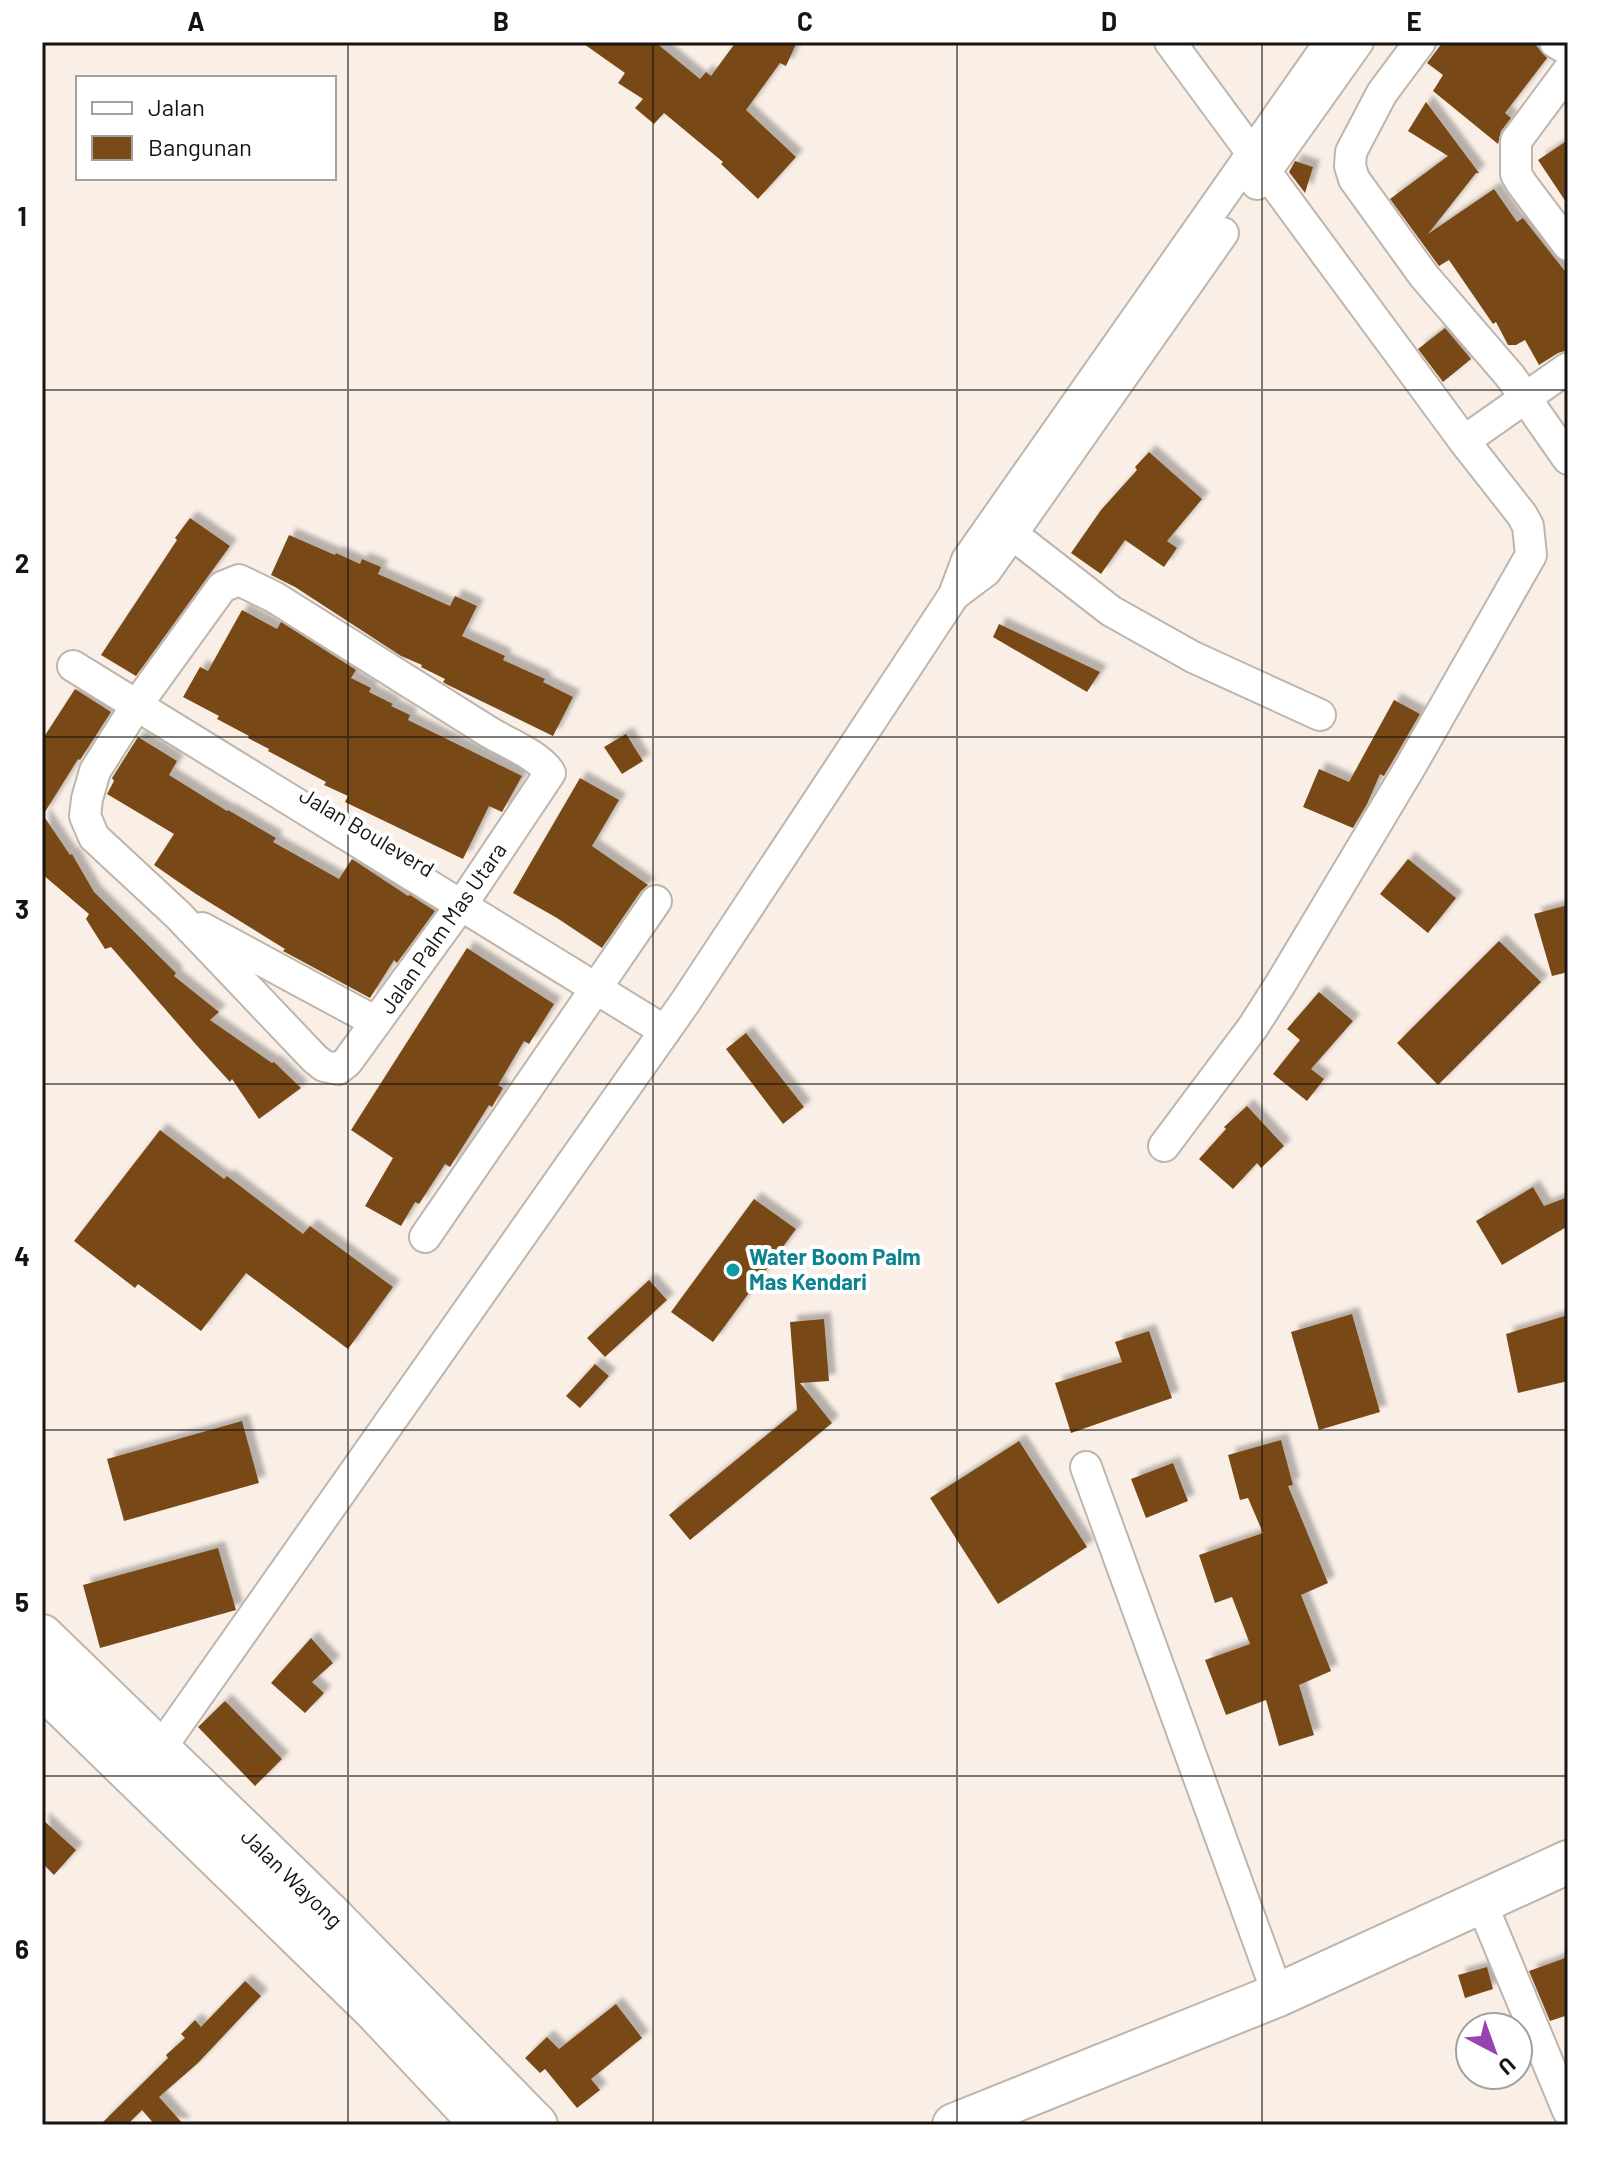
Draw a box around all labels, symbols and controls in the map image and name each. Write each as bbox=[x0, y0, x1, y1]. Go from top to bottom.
text: A bbox=[187, 5, 205, 36]
text: B bbox=[493, 5, 509, 36]
text: C bbox=[797, 5, 813, 36]
text: D bbox=[1101, 5, 1117, 36]
text: E bbox=[1406, 5, 1422, 36]
legend bbox=[76, 76, 336, 180]
text: Jalan bbox=[148, 92, 205, 121]
text: Bangunan bbox=[148, 132, 252, 161]
text: 1 bbox=[17, 200, 27, 231]
text: 2 bbox=[15, 547, 29, 578]
street label: Jalan Bouleverd bbox=[296, 781, 439, 882]
street label: Jalan Palm Mas Utara bbox=[373, 837, 511, 1018]
text: 3 bbox=[15, 893, 29, 924]
text: 4 bbox=[14, 1240, 30, 1271]
place label: Water Boom Palm Mas Kendari bbox=[749, 1243, 921, 1294]
marker: Water Boom Palm Mas Kendari bbox=[724, 1261, 742, 1279]
text: 5 bbox=[15, 1586, 29, 1617]
street label: Jalan Wayong bbox=[236, 1822, 349, 1932]
text: 6 bbox=[15, 1933, 29, 1964]
north arrow bbox=[1454, 2011, 1534, 2091]
text: U bbox=[1494, 2052, 1522, 2081]

